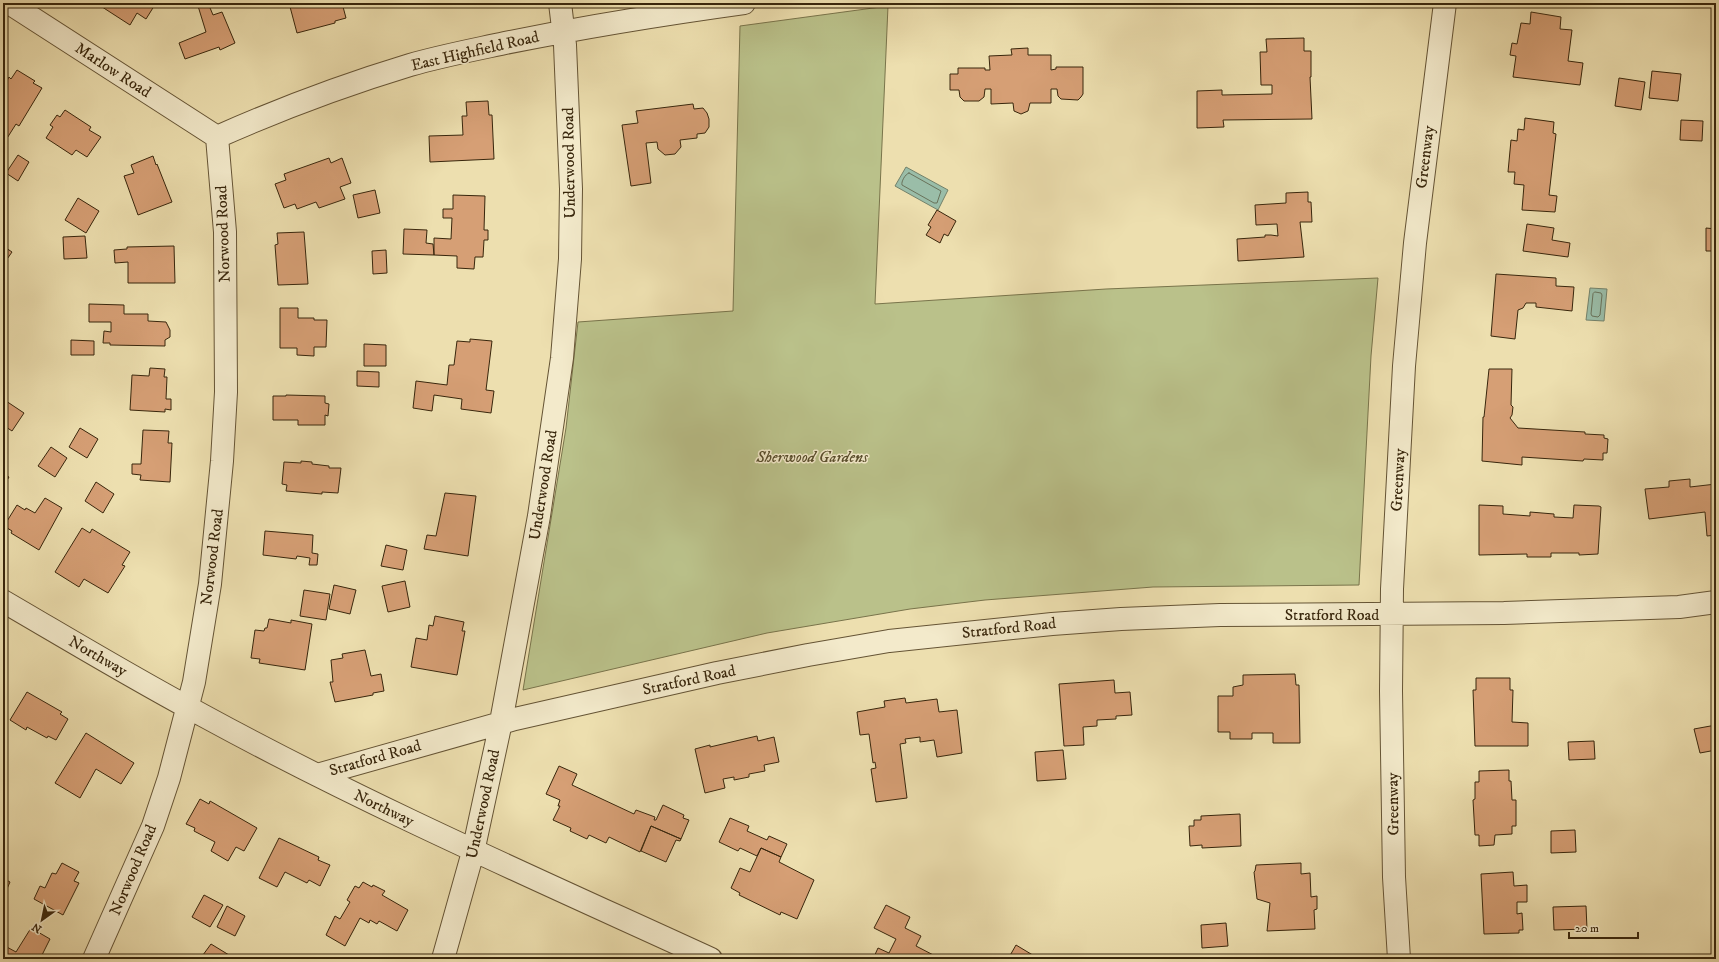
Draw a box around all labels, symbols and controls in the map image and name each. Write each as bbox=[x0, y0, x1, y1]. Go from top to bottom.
street label: East Highfield Road bbox=[409, 27, 541, 75]
street label: Marlow Road bbox=[71, 38, 155, 102]
street label: Underwood Road bbox=[558, 107, 580, 219]
street label: Greenway bbox=[1411, 124, 1439, 190]
street label: Norwood Road bbox=[211, 185, 235, 283]
street label: Underwood Road bbox=[524, 428, 562, 542]
park label: Sherwood Gardens bbox=[755, 447, 869, 467]
street label: Greenway bbox=[1386, 448, 1410, 512]
street label: Norwood Road bbox=[196, 508, 228, 606]
street label: Stratford Road bbox=[1285, 605, 1379, 625]
street label: Stratford Road bbox=[961, 613, 1057, 643]
street label: Northway bbox=[65, 631, 131, 681]
street label: Stratford Road bbox=[641, 660, 737, 700]
street label: Stratford Road bbox=[327, 735, 423, 781]
street label: Underwood Road bbox=[462, 747, 504, 861]
street label: Greenway bbox=[1382, 772, 1404, 836]
street label: Northway bbox=[351, 785, 418, 831]
street label: Norwood Road bbox=[105, 821, 161, 919]
north arrow bbox=[22, 900, 62, 940]
scale bar bbox=[1569, 914, 1638, 940]
text: N bbox=[29, 919, 45, 936]
text: 20 m bbox=[1575, 921, 1599, 936]

